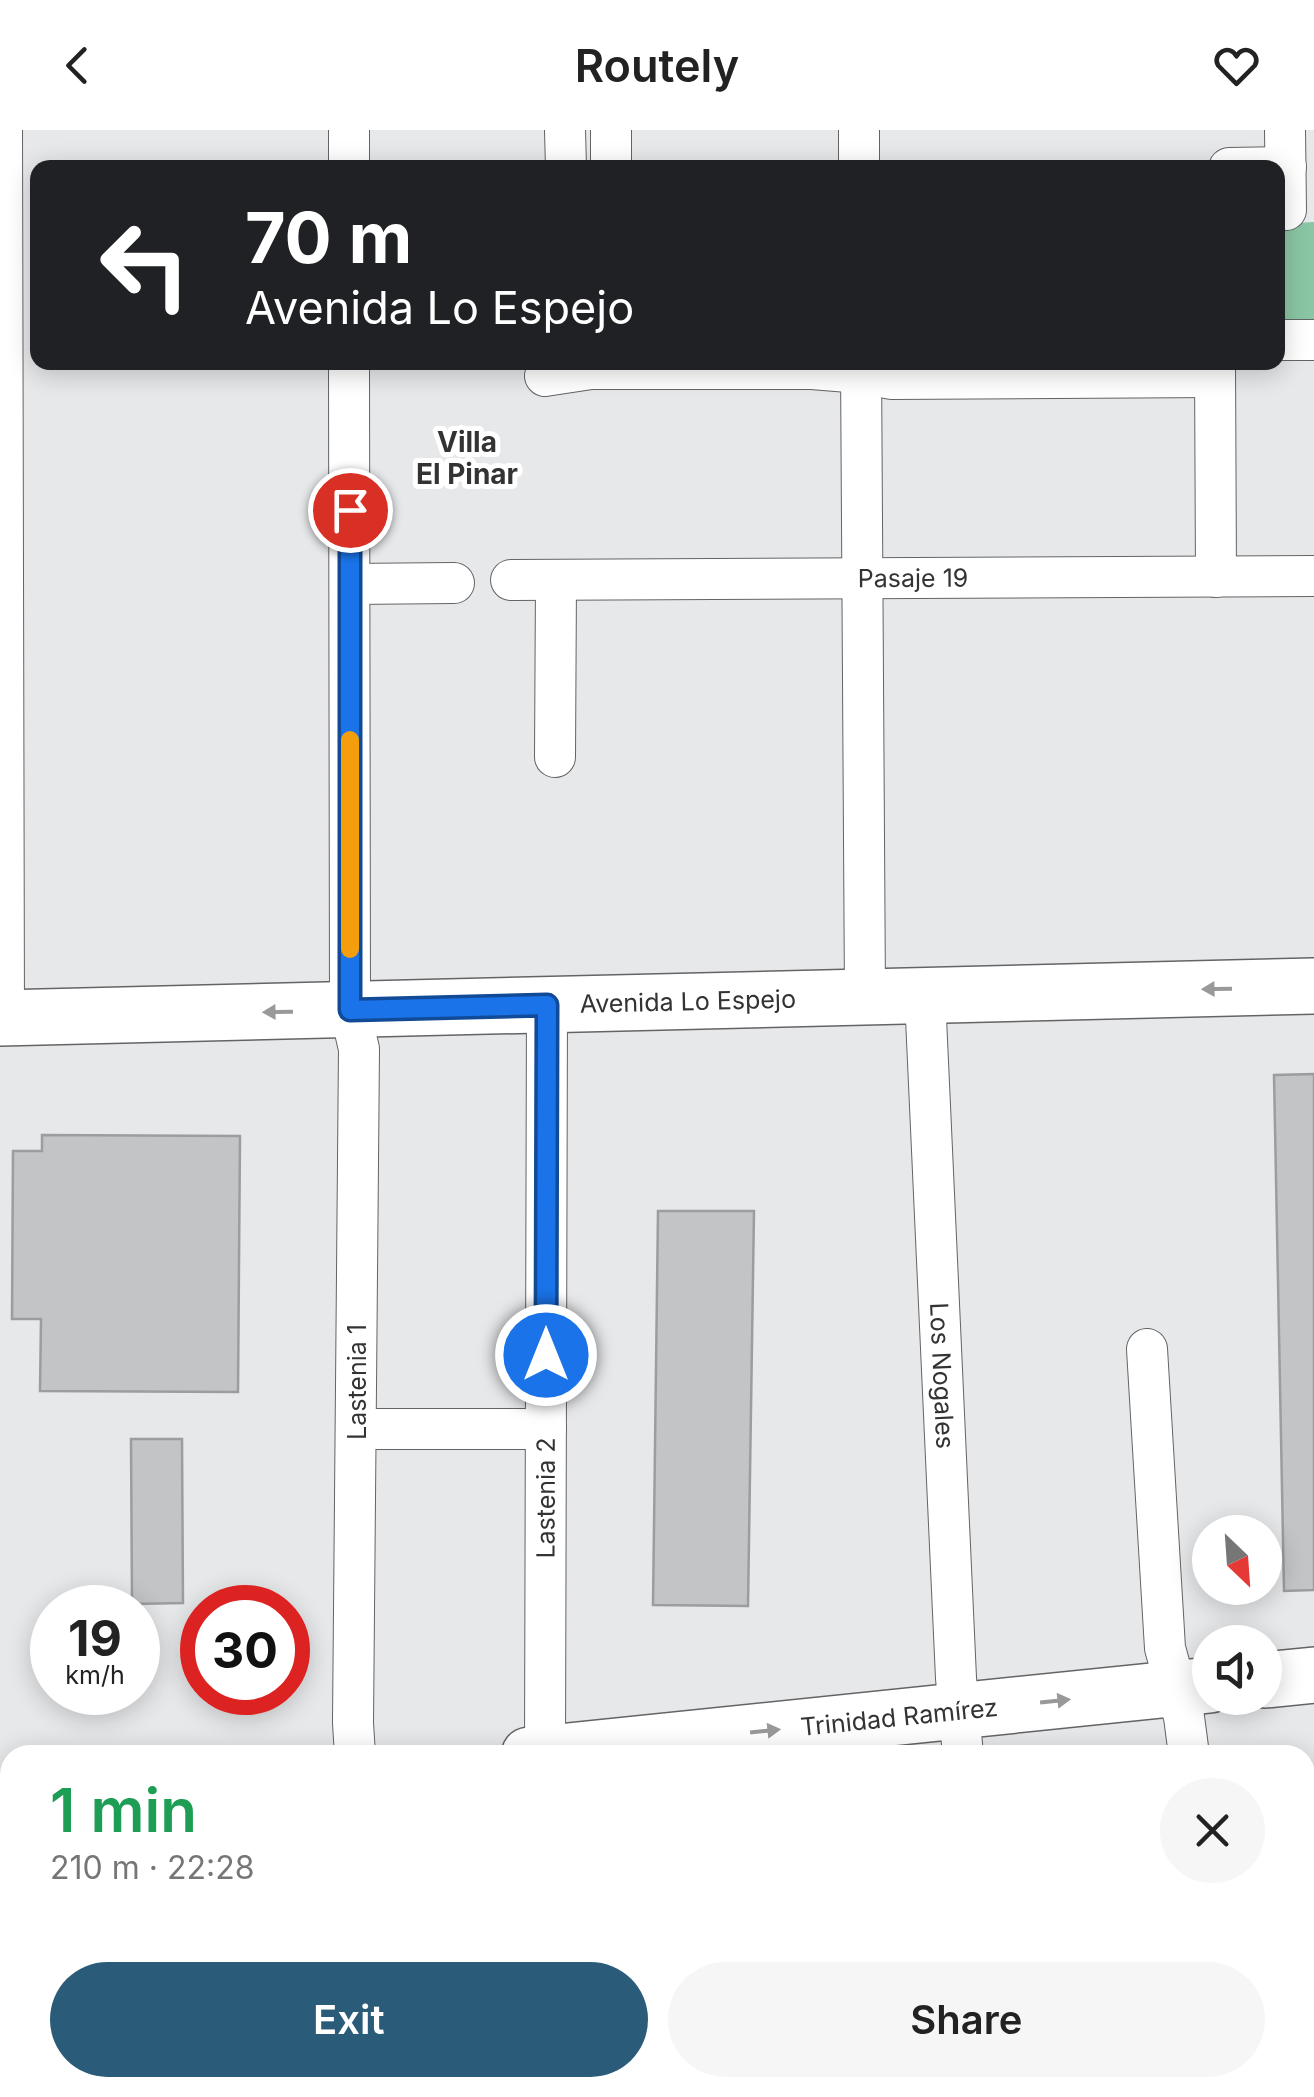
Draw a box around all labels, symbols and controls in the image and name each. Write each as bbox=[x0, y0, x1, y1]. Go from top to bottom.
icon: back bbox=[50, 38, 105, 93]
text: Routely bbox=[575, 38, 739, 93]
icon: heart bbox=[1209, 38, 1264, 93]
text: 70 m bbox=[245, 195, 412, 280]
icon: left bbox=[80, 200, 210, 330]
text: Avenida Lo Espejo bbox=[245, 280, 634, 335]
district label: Villa El Pinar bbox=[416, 425, 518, 491]
pin bbox=[308, 468, 393, 553]
icon: arrive bbox=[323, 483, 378, 538]
street label: Pasaje 19 bbox=[858, 563, 968, 593]
one-way arrow bbox=[1200, 981, 1232, 997]
street label: Avenida Lo Espejo bbox=[579, 984, 796, 1019]
one-way arrow bbox=[262, 1004, 294, 1020]
street label: Los Nogales bbox=[924, 1302, 961, 1449]
position arrow bbox=[494, 1303, 598, 1407]
street label: Lastenia 1 bbox=[342, 1324, 372, 1440]
street label: Lastenia 2 bbox=[531, 1437, 561, 1559]
north arrow bbox=[1192, 1515, 1282, 1605]
map controls bbox=[1192, 1515, 1282, 1715]
speed limit sign: 30 bbox=[180, 1585, 310, 1715]
text: 19 bbox=[68, 1608, 122, 1668]
button: sound bbox=[1192, 1625, 1282, 1715]
text: km/h bbox=[65, 1660, 125, 1690]
street label: Trinidad Ramírez bbox=[799, 1692, 999, 1742]
one-way arrow bbox=[1040, 1693, 1072, 1709]
one-way arrow bbox=[750, 1723, 782, 1739]
text: 1 min bbox=[50, 1774, 197, 1846]
button: close bbox=[1160, 1778, 1265, 1883]
text: 210 m · 22:28 bbox=[50, 1848, 255, 1887]
button: Exit bbox=[50, 1962, 648, 2077]
button: Share bbox=[668, 1962, 1265, 2077]

